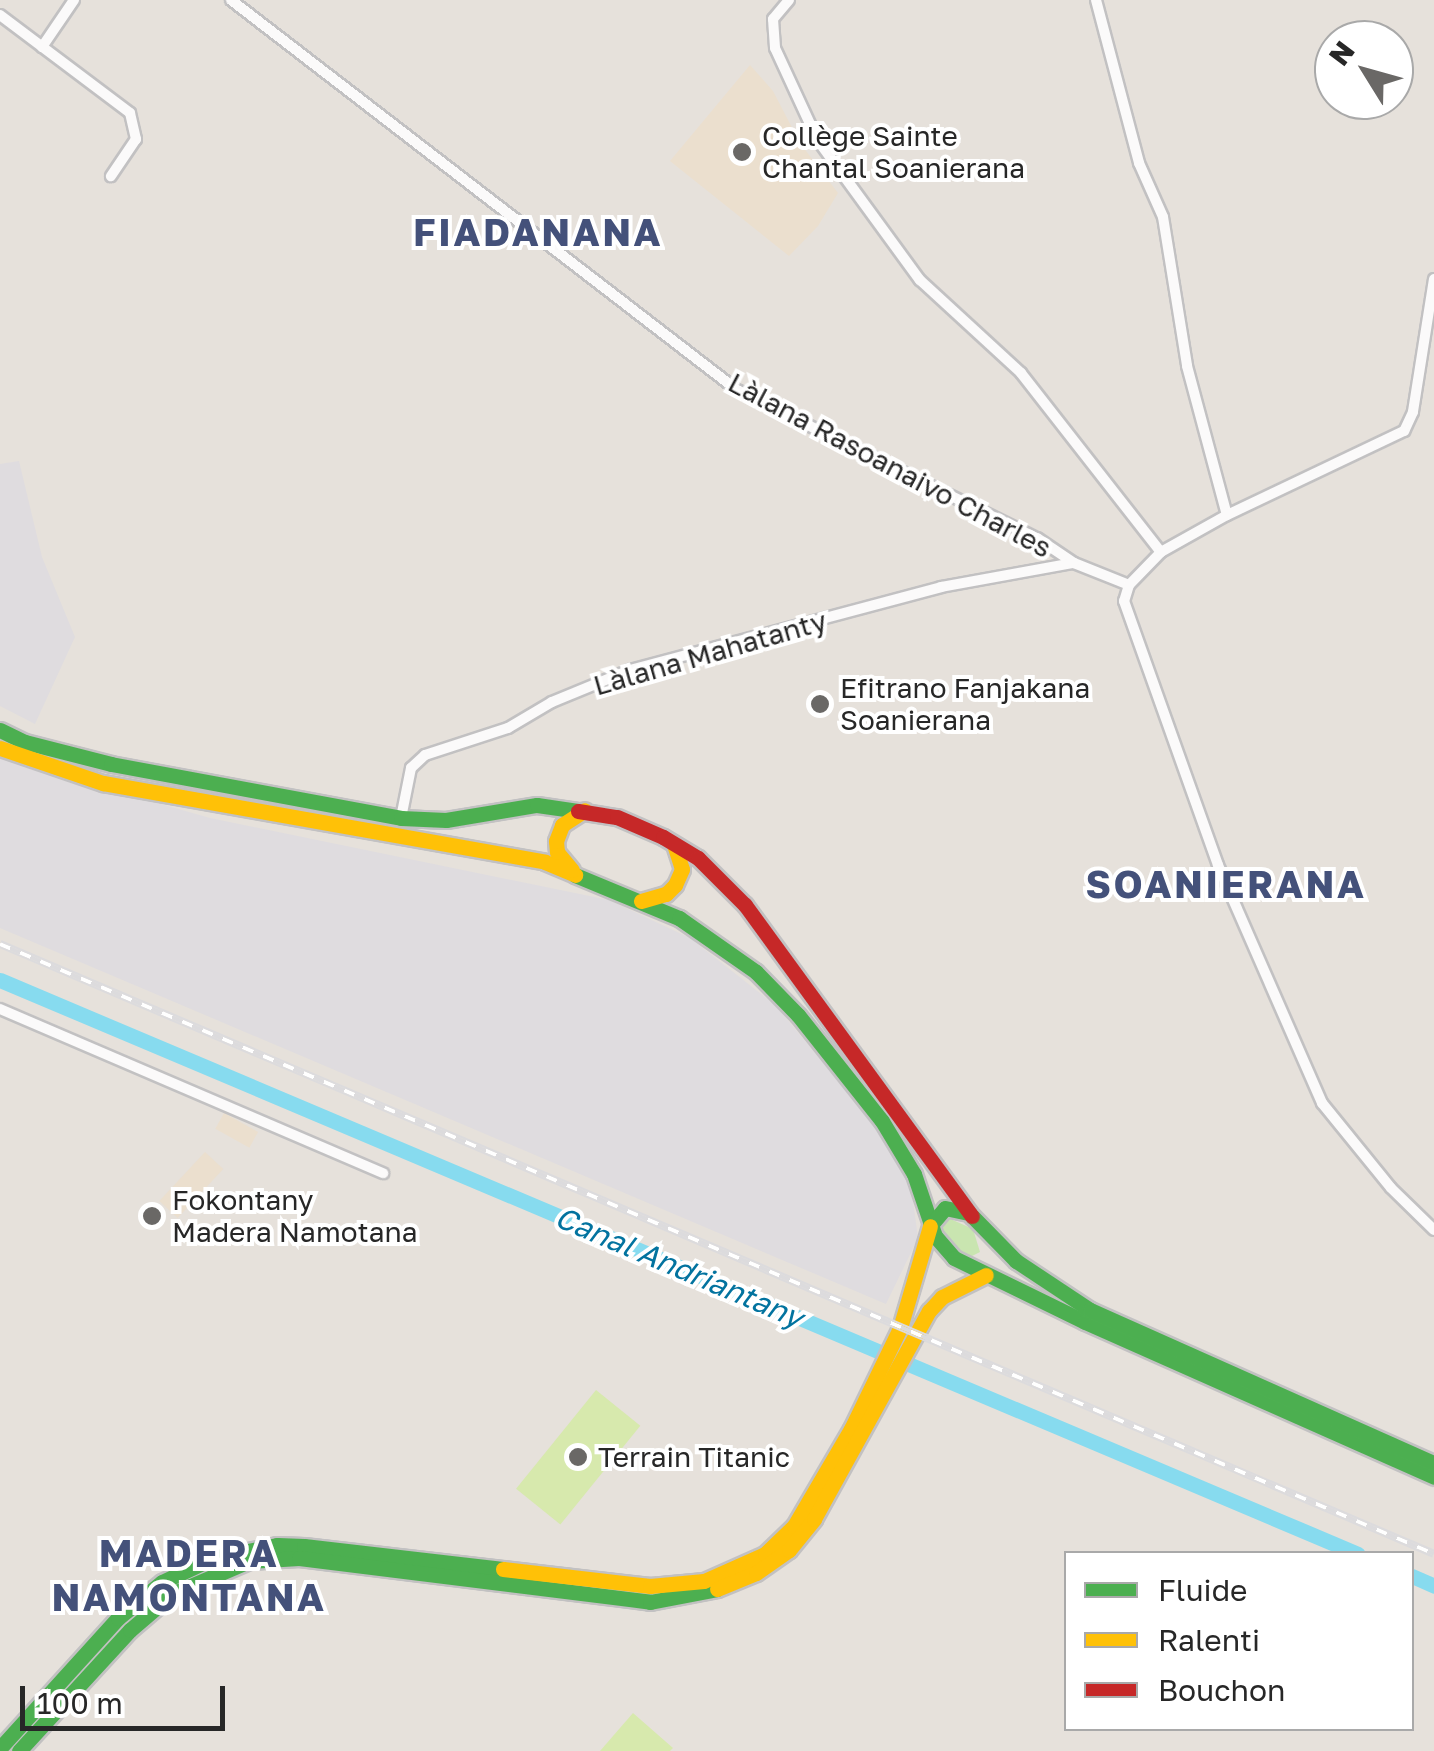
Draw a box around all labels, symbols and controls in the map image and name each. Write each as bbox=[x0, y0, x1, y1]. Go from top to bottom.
north arrow bbox=[1314, 20, 1414, 120]
text: N bbox=[1322, 34, 1361, 71]
place label: Collège Sainte Chantal Soanierana bbox=[762, 119, 1025, 185]
marker: Collège Sainte Chantal Soanierana bbox=[731, 141, 753, 163]
district label: FIADANANA bbox=[413, 209, 663, 255]
street label: Làlana Rasoanaivo Charles bbox=[723, 365, 1057, 565]
street label: Làlana Mahatanty bbox=[590, 604, 830, 702]
place label: Efitrano Fanjakana Soanierana bbox=[840, 671, 1090, 737]
marker: Efitrano Fanjakana Soanierana bbox=[809, 693, 831, 715]
district label: SOANIERANA bbox=[1086, 861, 1366, 907]
place label: Fokontany Madera Namotana bbox=[172, 1183, 418, 1249]
water label: Canal Andriantany bbox=[550, 1199, 808, 1335]
marker: Fokontany Madera Namotana bbox=[141, 1205, 163, 1227]
place label: Terrain Titanic bbox=[598, 1440, 790, 1474]
marker: Terrain Titanic bbox=[567, 1446, 589, 1468]
district label: MADERA NAMONTANA bbox=[51, 1530, 327, 1620]
legend bbox=[1064, 1551, 1414, 1731]
text: Fluide bbox=[1158, 1572, 1248, 1608]
text: Ralenti bbox=[1158, 1622, 1260, 1658]
scale bar bbox=[25, 1666, 230, 1728]
text: Bouchon bbox=[1158, 1672, 1286, 1708]
text: 100 m bbox=[37, 1685, 123, 1721]

